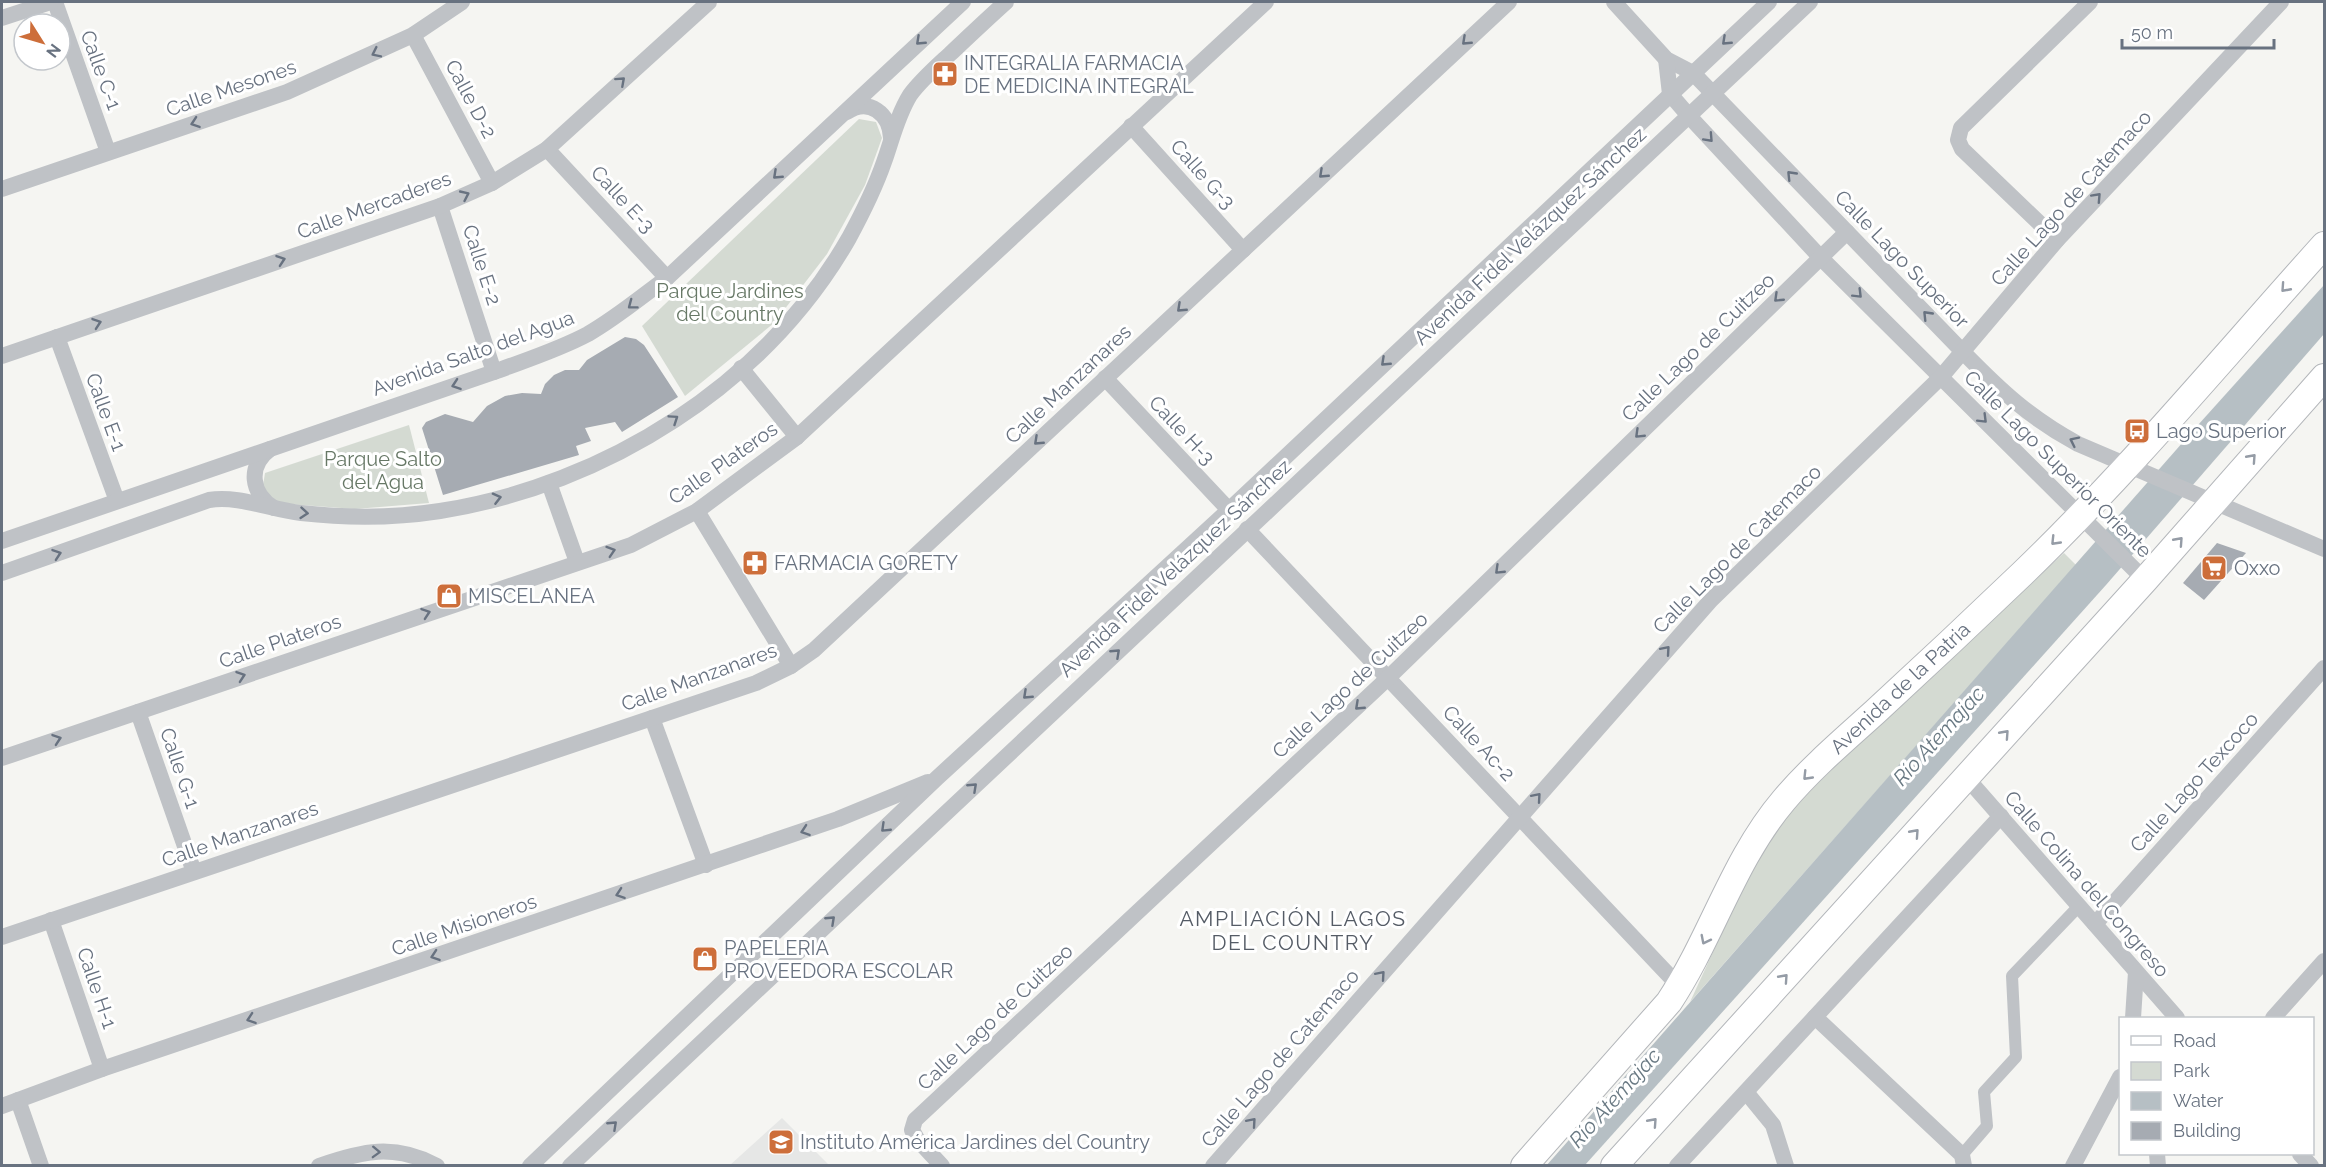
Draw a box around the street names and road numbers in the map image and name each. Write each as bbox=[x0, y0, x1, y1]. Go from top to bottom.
street label: Calle C-1 bbox=[76, 27, 127, 113]
street label: Calle Mesones bbox=[163, 55, 299, 121]
street label: Calle D-2 bbox=[440, 56, 502, 142]
street label: Calle Lago de Catemaco bbox=[1986, 105, 2156, 291]
street label: Avenida Fidel Velázquez Sánchez bbox=[1409, 122, 1651, 350]
street label: Calle G-3 bbox=[1166, 134, 1240, 214]
street label: Calle E-3 bbox=[586, 161, 660, 237]
street label: Calle Mercaderes bbox=[294, 166, 454, 244]
street label: Calle Lago Superior bbox=[1830, 185, 1974, 333]
street label: Calle E-2 bbox=[458, 222, 506, 308]
street label: Calle Lago de Cuitzeo bbox=[1616, 268, 1780, 426]
street label: Avenida Salto del Agua bbox=[369, 305, 577, 401]
street label: Calle Manzanares bbox=[1000, 319, 1136, 449]
street label: Calle Lago Superior Oriente bbox=[1959, 365, 2157, 563]
street label: Calle E-1 bbox=[81, 370, 131, 455]
street label: Calle H-3 bbox=[1144, 391, 1220, 469]
street label: Calle Plateros bbox=[664, 417, 782, 509]
street label: Avenida Fidel Velázquez Sánchez bbox=[1054, 454, 1296, 682]
street label: Calle Lago de Catemaco bbox=[1648, 460, 1826, 638]
street label: Calle Lago de Cuitzeo bbox=[1267, 607, 1433, 763]
street label: Calle Plateros bbox=[216, 609, 344, 673]
street label: Avenida de la Patria bbox=[1825, 617, 1975, 759]
street label: Calle Manzanares bbox=[618, 638, 780, 716]
street label: Calle Ac-2 bbox=[1438, 700, 1520, 786]
street label: Calle Lago Texcoco bbox=[2125, 707, 2263, 857]
street label: Calle G-1 bbox=[155, 725, 205, 812]
street label: Calle Colina del Congreso bbox=[1999, 786, 2175, 982]
street label: Calle Manzanares bbox=[159, 796, 321, 872]
street label: Calle Misioneros bbox=[388, 889, 540, 961]
street label: Calle Lago de Cuitzeo bbox=[912, 939, 1078, 1095]
street label: Calle H-1 bbox=[72, 944, 122, 1032]
street label: Calle Lago de Catemaco bbox=[1196, 964, 1364, 1152]

